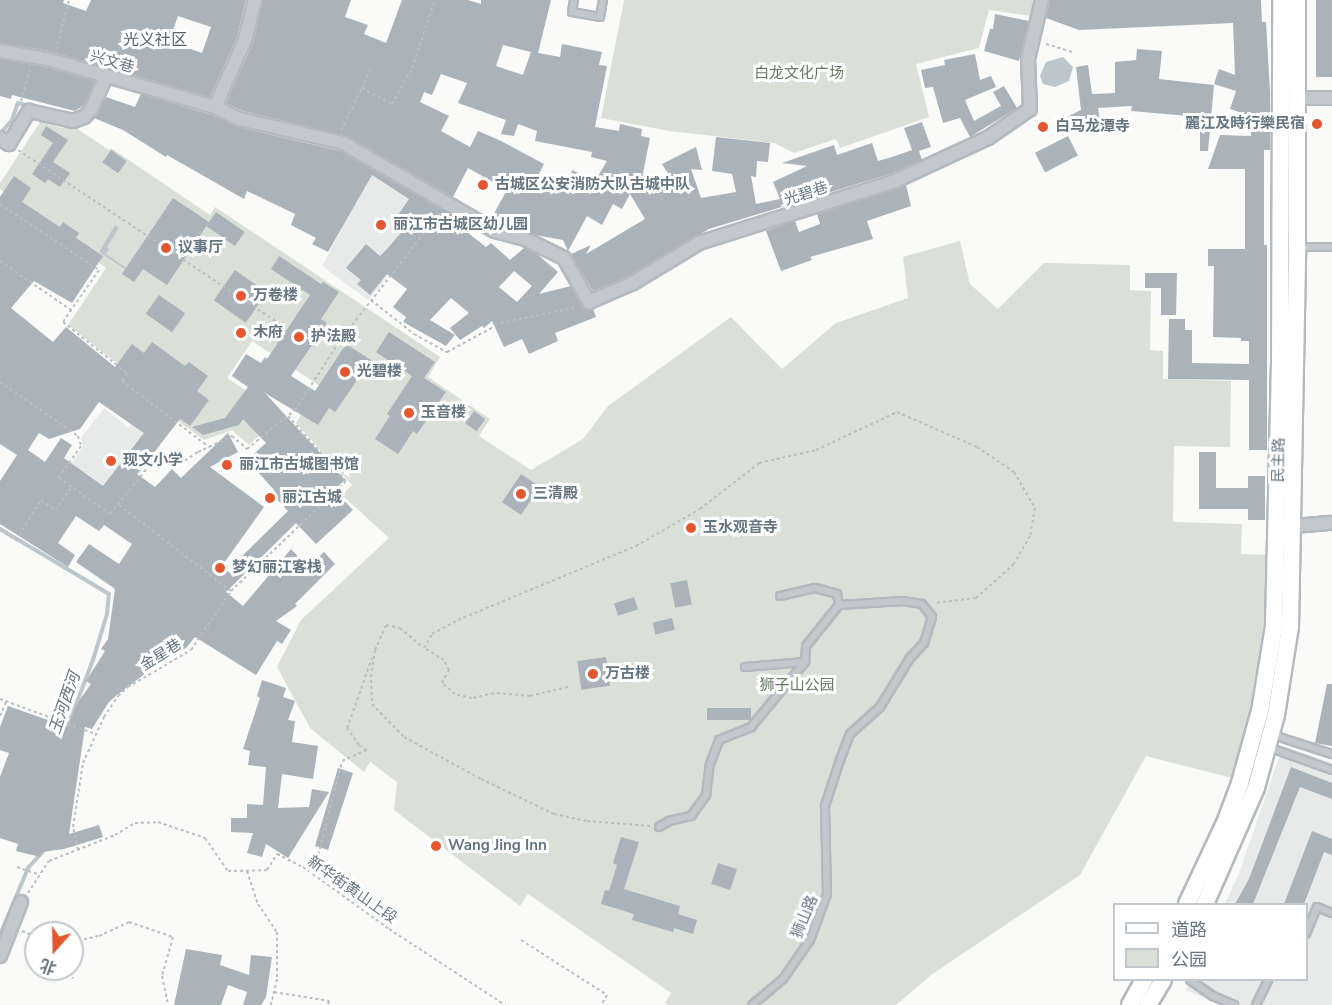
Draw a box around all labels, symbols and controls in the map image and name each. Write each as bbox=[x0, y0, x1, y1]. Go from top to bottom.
district label: 光义社区 bbox=[123, 30, 187, 50]
street label: 兴文巷 bbox=[88, 47, 136, 77]
park label: 白龙文化广场 bbox=[754, 65, 844, 83]
place label: 麗江及時行樂民宿 bbox=[1185, 115, 1305, 133]
marker: 麗江及時行樂民宿 bbox=[1310, 117, 1324, 131]
place label: 白马龙潭寺 bbox=[1055, 118, 1130, 136]
marker: 白马龙潭寺 bbox=[1036, 120, 1050, 134]
place label: 古城区公安消防大队古城中队 bbox=[495, 176, 690, 194]
marker: 古城区公安消防大队古城中队 bbox=[476, 178, 490, 192]
street label: 光碧巷 bbox=[782, 178, 830, 210]
place label: 丽江市古城区幼儿园 bbox=[393, 216, 528, 234]
marker: 丽江市古城区幼儿园 bbox=[374, 218, 388, 232]
place label: 议事厅 bbox=[178, 239, 223, 257]
marker: 议事厅 bbox=[159, 241, 173, 255]
place label: 万卷楼 bbox=[253, 287, 298, 305]
marker: 万卷楼 bbox=[234, 289, 248, 303]
place label: 木府 bbox=[253, 324, 283, 342]
marker: 木府 bbox=[234, 326, 248, 340]
place label: 护法殿 bbox=[311, 328, 356, 346]
marker: 护法殿 bbox=[292, 330, 306, 344]
place label: 光碧楼 bbox=[357, 363, 402, 381]
marker: 光碧楼 bbox=[338, 365, 352, 379]
place label: 玉音楼 bbox=[421, 404, 466, 422]
marker: 玉音楼 bbox=[402, 406, 416, 420]
street label: 民主路 bbox=[1270, 437, 1288, 483]
place label: 现文小学 bbox=[123, 452, 183, 470]
marker: 现文小学 bbox=[104, 454, 118, 468]
place label: 丽江市古城图书馆 bbox=[239, 456, 359, 474]
marker: 丽江市古城图书馆 bbox=[220, 458, 234, 472]
place label: 三清殿 bbox=[533, 485, 578, 503]
marker: 三清殿 bbox=[514, 487, 528, 501]
place label: 丽江古城 bbox=[282, 489, 342, 507]
marker: 丽江古城 bbox=[263, 491, 277, 505]
place label: 玉水观音寺 bbox=[703, 519, 778, 537]
marker: 玉水观音寺 bbox=[684, 521, 698, 535]
place label: 梦幻丽江客栈 bbox=[232, 559, 322, 577]
marker: 梦幻丽江客栈 bbox=[213, 561, 227, 575]
street label: 金星巷 bbox=[137, 635, 185, 675]
place label: 万古楼 bbox=[605, 665, 650, 683]
marker: 万古楼 bbox=[586, 667, 600, 681]
water label: 玉河西河 bbox=[46, 670, 84, 736]
park label: 狮子山公园 bbox=[760, 677, 834, 695]
place label: Wang Jing Inn bbox=[448, 837, 547, 855]
marker: Wang Jing Inn bbox=[429, 839, 443, 853]
street label: 新华街黄山上段 bbox=[304, 853, 400, 927]
street label: 狮山路 bbox=[788, 893, 822, 941]
legend bbox=[1113, 903, 1308, 981]
text: 道路 bbox=[1171, 918, 1207, 942]
north arrow bbox=[24, 921, 84, 981]
text: 公园 bbox=[1171, 948, 1207, 972]
text: 北 bbox=[37, 953, 60, 979]

